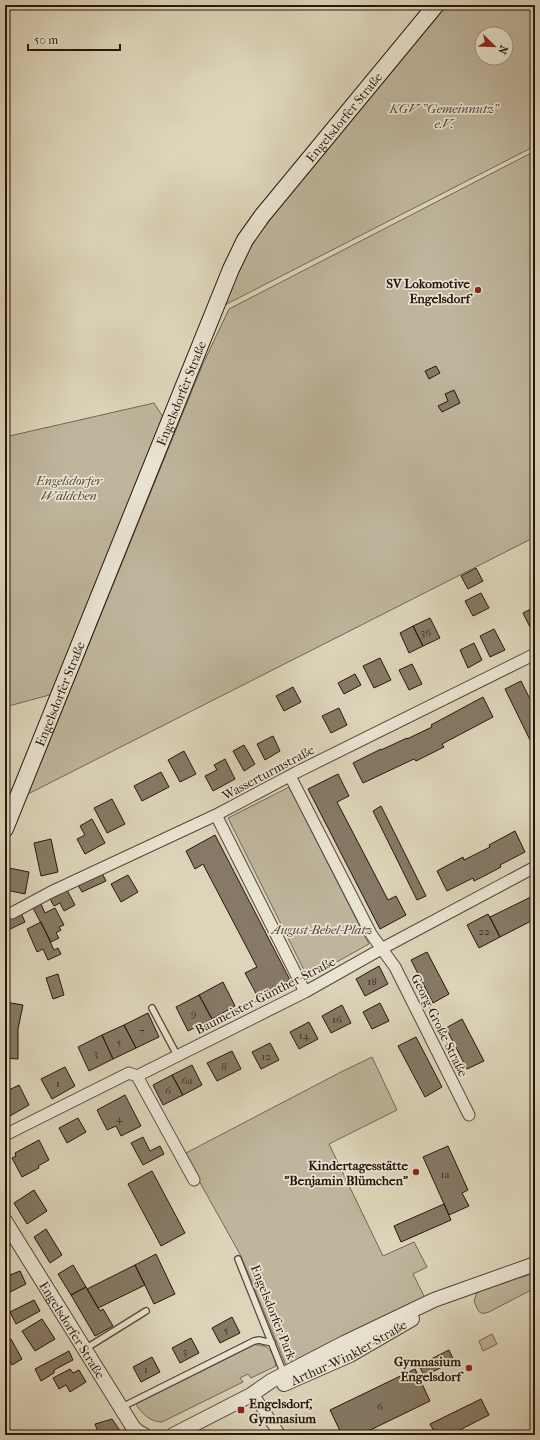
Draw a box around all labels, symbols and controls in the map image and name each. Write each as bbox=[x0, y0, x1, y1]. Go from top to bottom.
scale bar bbox=[28, 26, 120, 52]
north arrow bbox=[474, 26, 514, 66]
text: 50 m bbox=[34, 33, 58, 47]
text: N bbox=[495, 43, 510, 57]
street label: Engelsdorfer Straße bbox=[303, 69, 386, 165]
park label: KGV "Gemeinnutz" e.V. bbox=[389, 101, 500, 131]
place label: SV Lokomotive Engelsdorf bbox=[386, 276, 473, 307]
marker: SV Lokomotive Engelsdorf bbox=[473, 285, 483, 295]
street label: Engelsdorfer Straße bbox=[153, 338, 209, 448]
park label: Engelsdorfer Wäldchen bbox=[35, 473, 103, 503]
house number: 36 bbox=[421, 626, 431, 639]
street label: Engelsdorfer Straße bbox=[32, 639, 88, 748]
street label: Wasserturmstraße bbox=[219, 742, 317, 804]
park label: August-Bebel-Platz bbox=[270, 922, 372, 937]
house number: 22 bbox=[478, 925, 490, 938]
street label: Baumeister-Günther-Straße bbox=[193, 953, 338, 1037]
street label: Georg-Große-Straße bbox=[408, 971, 471, 1080]
house number: 18 bbox=[367, 975, 377, 988]
house number: 9 bbox=[191, 1007, 197, 1020]
house number: 16 bbox=[332, 1013, 342, 1026]
house number: 7 bbox=[139, 1025, 145, 1038]
house number: 14 bbox=[299, 1029, 310, 1042]
house number: 5 bbox=[117, 1036, 122, 1049]
house number: 3 bbox=[94, 1047, 98, 1060]
house number: 12 bbox=[261, 1050, 271, 1063]
house number: 8 bbox=[221, 1060, 227, 1073]
house number: 6a bbox=[181, 1074, 193, 1087]
house number: 1 bbox=[56, 1077, 60, 1090]
house number: 6 bbox=[165, 1084, 171, 1097]
house number: 4 bbox=[116, 1112, 123, 1125]
place label: Kindertagesstätte "Benjamin Blümchen" bbox=[283, 1158, 409, 1188]
marker: Kindertagesstätte "Benjamin Blümchen" bbox=[411, 1167, 421, 1177]
house number: 1a bbox=[440, 1168, 450, 1181]
street label: Engelsdorfer Park bbox=[248, 1263, 300, 1362]
street label: Engelsdorfer Straße bbox=[36, 1279, 108, 1382]
street label: Arthur-Winkler-Straße bbox=[287, 1317, 410, 1389]
house number: 5 bbox=[224, 1324, 229, 1337]
house number: 3 bbox=[183, 1345, 187, 1358]
place label: Gymnasium Engelsdorf bbox=[394, 1354, 464, 1385]
house number: 1 bbox=[144, 1363, 148, 1376]
marker: Gymnasium Engelsdorf bbox=[464, 1363, 474, 1373]
place label: Engelsdorf, Gymnasium bbox=[249, 1396, 316, 1427]
house number: 6 bbox=[377, 1400, 383, 1413]
marker: Engelsdorf, Gymnasium bbox=[236, 1405, 246, 1415]

